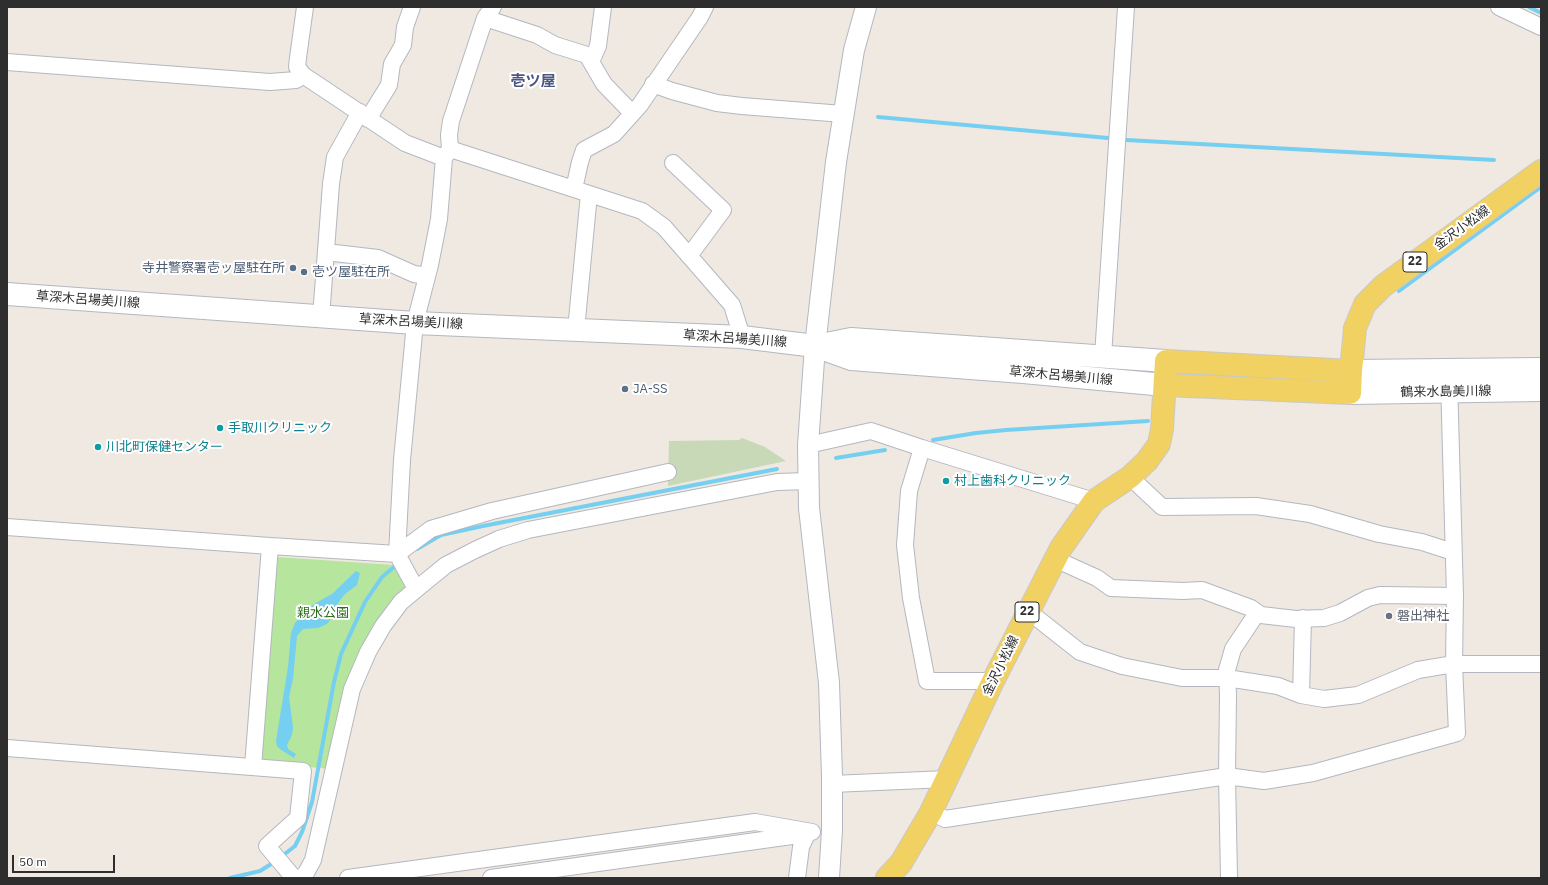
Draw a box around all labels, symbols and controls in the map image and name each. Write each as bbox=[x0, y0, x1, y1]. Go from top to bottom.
district label: 壱ツ屋 bbox=[511, 73, 555, 91]
street label: 金沢小松線 bbox=[1431, 203, 1493, 253]
road number: 22 bbox=[1403, 252, 1427, 272]
place label: 寺井警察署壱ッ屋駐在所 bbox=[142, 260, 285, 276]
marker: 寺井警察署壱ッ屋駐在所 bbox=[288, 263, 298, 273]
place label: 壱ツ屋駐在所 bbox=[312, 264, 390, 280]
marker: 壱ツ屋駐在所 bbox=[299, 267, 309, 277]
street label: 草深木呂場美川線 bbox=[36, 289, 140, 311]
street label: 草深木呂場美川線 bbox=[359, 311, 463, 333]
street label: 草深木呂場美川線 bbox=[683, 328, 787, 350]
street label: 草深木呂場美川線 bbox=[1009, 364, 1113, 388]
place label: JA-SS bbox=[633, 381, 668, 397]
street label: 鶴来水島美川線 bbox=[1400, 383, 1492, 401]
marker: JA-SS bbox=[620, 384, 630, 394]
place label: 手取川クリニック bbox=[228, 420, 332, 436]
marker: 手取川クリニック bbox=[215, 423, 225, 433]
place label: 川北町保健センター bbox=[106, 439, 223, 455]
marker: 川北町保健センター bbox=[93, 442, 103, 452]
place label: 村上歯科クリニック bbox=[954, 473, 1071, 489]
marker: 村上歯科クリニック bbox=[941, 476, 951, 486]
road number: 22 bbox=[1015, 602, 1039, 622]
park label: 親水公園 bbox=[297, 605, 349, 621]
place label: 磐出神社 bbox=[1397, 608, 1449, 624]
marker: 磐出神社 bbox=[1384, 611, 1394, 621]
street label: 金沢小松線 bbox=[980, 633, 1022, 699]
scale bar bbox=[14, 847, 117, 873]
text: 50 m bbox=[19, 854, 47, 869]

